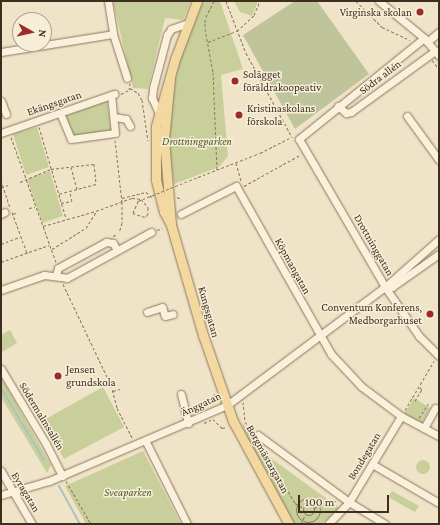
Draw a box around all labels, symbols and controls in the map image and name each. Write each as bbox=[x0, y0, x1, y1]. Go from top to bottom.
place label: Virginska skolan bbox=[340, 5, 412, 19]
marker: Virginska skolan bbox=[415, 7, 425, 17]
north arrow bbox=[12, 12, 52, 52]
text: N bbox=[36, 29, 49, 38]
street label: Södra allén bbox=[357, 57, 403, 97]
place label: Solägget föräldrakoopeativ bbox=[243, 68, 321, 94]
marker: Solägget föräldrakoopeativ bbox=[230, 76, 240, 86]
street label: Ekängsgatan bbox=[25, 88, 83, 118]
place label: Kristinaskolans förskola bbox=[247, 102, 315, 128]
marker: Kristinaskolans förskola bbox=[234, 110, 244, 120]
park label: Drottningparken bbox=[162, 134, 232, 148]
street label: Drottninggatan bbox=[351, 212, 397, 278]
street label: Köpmangatan bbox=[272, 236, 314, 296]
street label: Kungsgatan bbox=[195, 285, 223, 339]
place label: Conventum Konferens, Medborgarhuset bbox=[321, 301, 422, 327]
marker: Conventum Konferens, Medborgarhuset bbox=[425, 309, 435, 319]
place label: Jensen grundskola bbox=[66, 363, 116, 389]
marker: Jensen grundskola bbox=[53, 371, 63, 381]
street label: Södermalmsallén bbox=[17, 380, 67, 452]
street label: Änggatan bbox=[179, 389, 223, 419]
street label: Borgmästargatan bbox=[244, 423, 292, 495]
street label: Bondegatan bbox=[345, 430, 383, 482]
street label: Eyragatan bbox=[9, 470, 43, 514]
park label: Sveaparken bbox=[104, 485, 152, 499]
scale bar bbox=[300, 487, 391, 513]
text: 100 m bbox=[305, 495, 334, 509]

